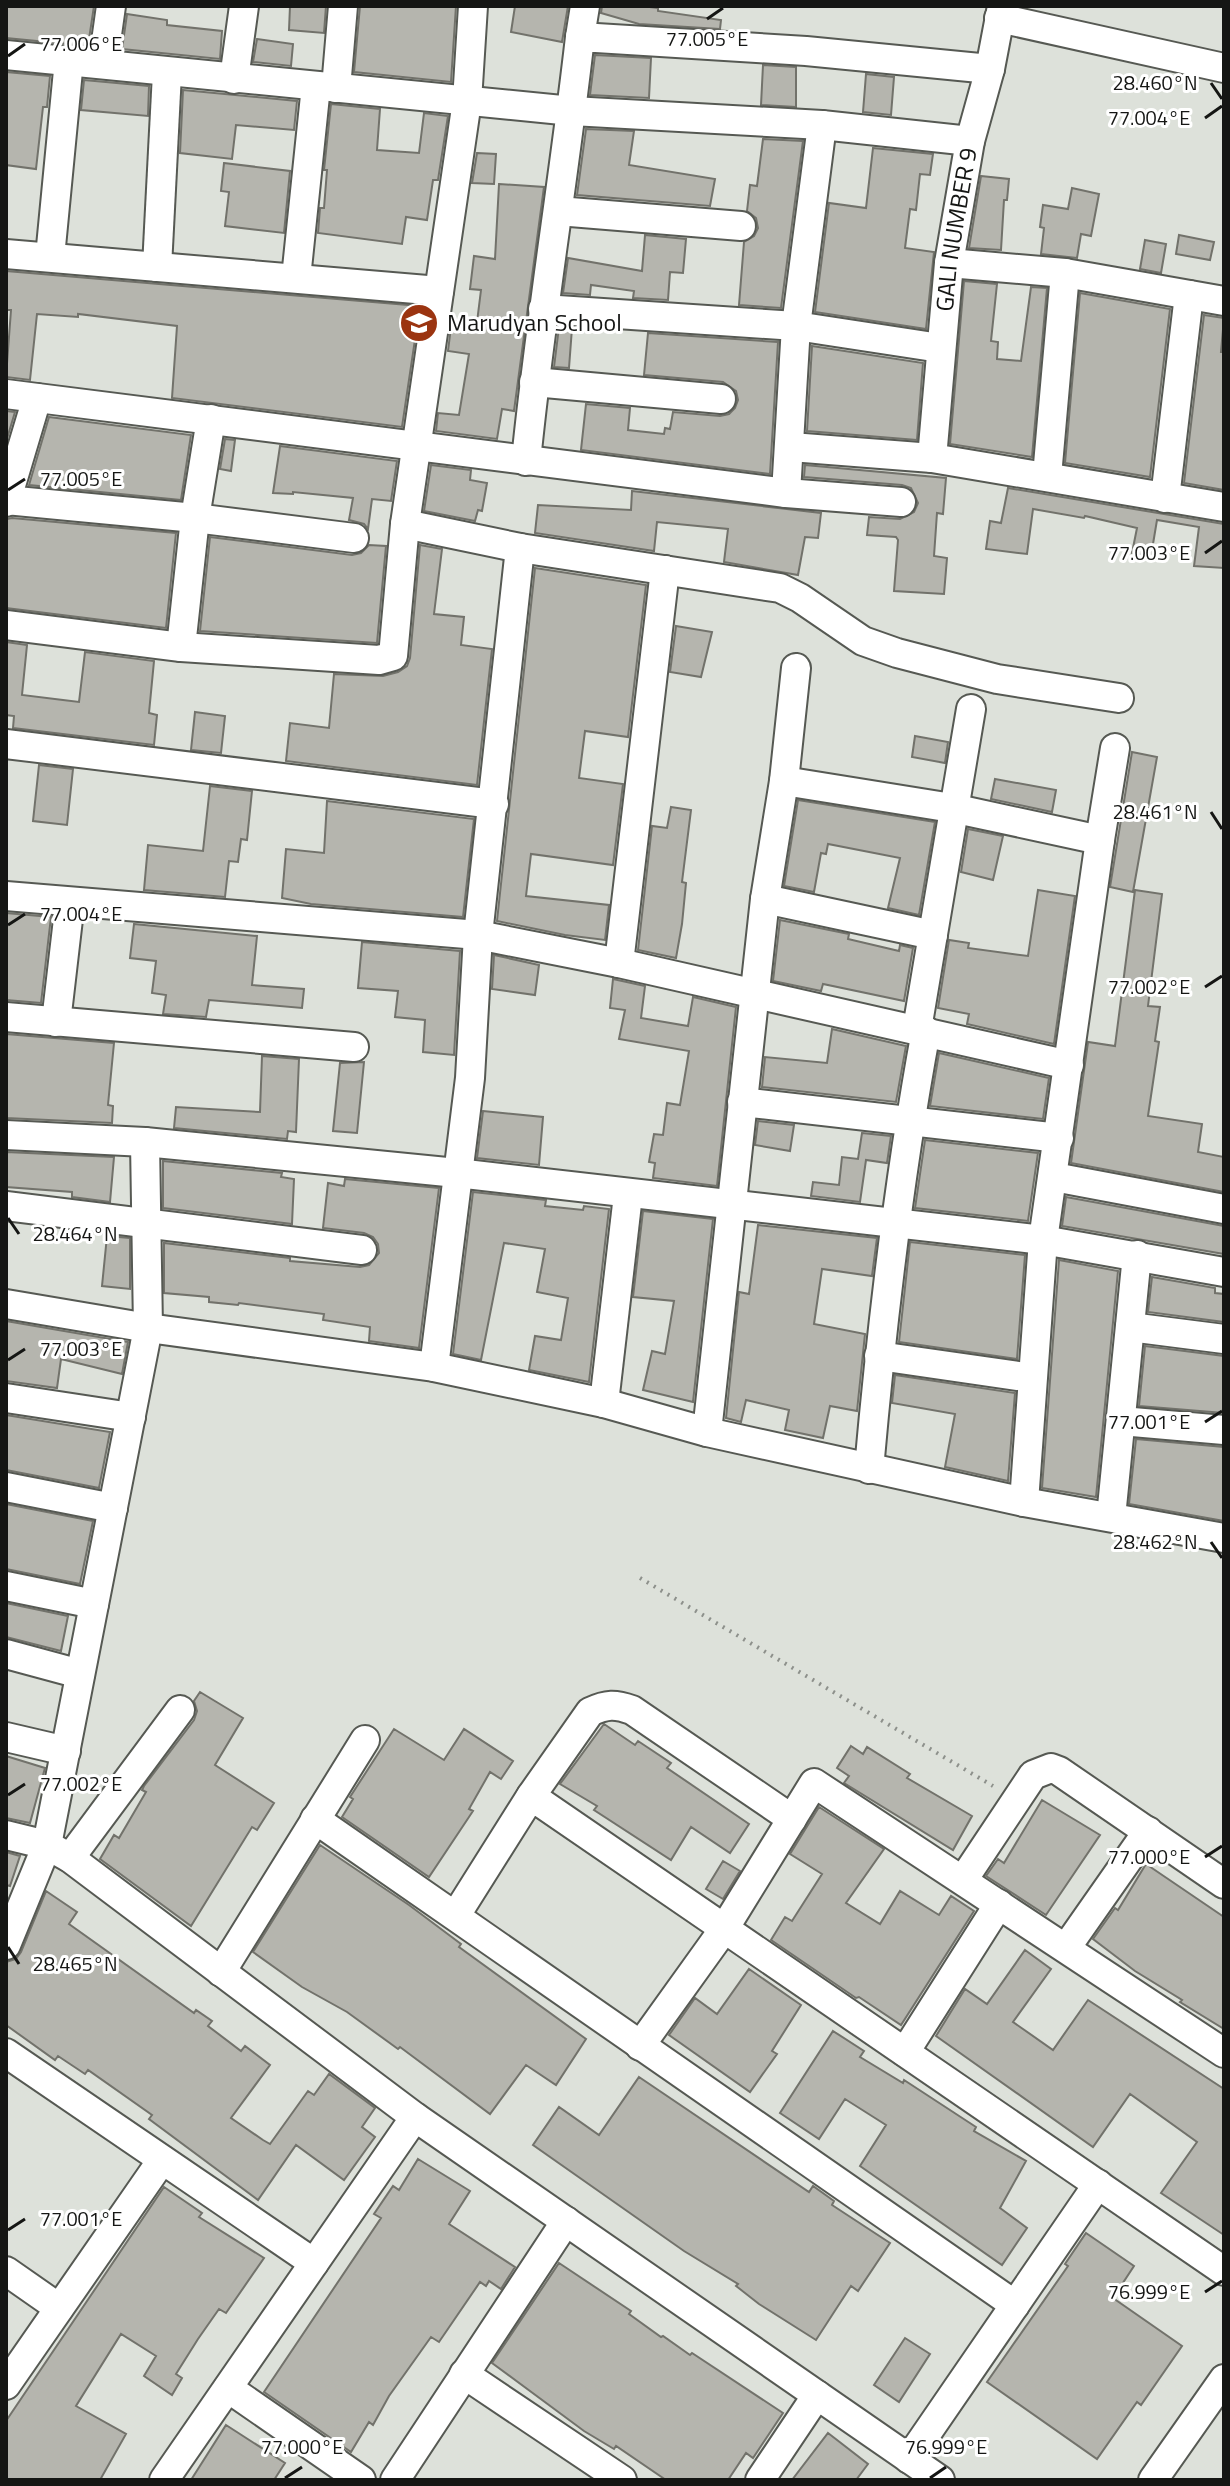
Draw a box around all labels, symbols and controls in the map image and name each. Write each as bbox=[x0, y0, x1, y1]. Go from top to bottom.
text: 77.005°E bbox=[666, 23, 748, 54]
text: 77.006°E bbox=[40, 28, 122, 59]
text: 28.460°N bbox=[1112, 67, 1198, 98]
text: 77.004°E bbox=[1108, 102, 1190, 133]
street label: GALI NUMBER 9 bbox=[926, 145, 986, 313]
school or university icon: Marudyan School bbox=[398, 302, 440, 344]
place label: Marudyan School bbox=[447, 304, 622, 340]
text: 77.005°E bbox=[40, 463, 122, 494]
text: 77.003°E bbox=[1108, 537, 1190, 568]
text: 28.461°N bbox=[1112, 796, 1198, 827]
text: 77.004°E bbox=[40, 898, 122, 929]
text: 77.002°E bbox=[1108, 971, 1190, 1002]
text: 28.464°N bbox=[32, 1218, 118, 1249]
text: 77.003°E bbox=[40, 1333, 122, 1364]
text: 77.001°E bbox=[1108, 1406, 1190, 1437]
text: 28.462°N bbox=[1112, 1526, 1198, 1557]
text: 77.002°E bbox=[40, 1768, 122, 1799]
text: 77.000°E bbox=[1108, 1841, 1190, 1872]
text: 28.465°N bbox=[32, 1948, 118, 1979]
text: 77.001°E bbox=[40, 2203, 122, 2234]
text: 76.999°E bbox=[1108, 2276, 1190, 2307]
text: 77.000°E bbox=[261, 2431, 343, 2462]
text: 76.999°E bbox=[905, 2431, 987, 2462]

